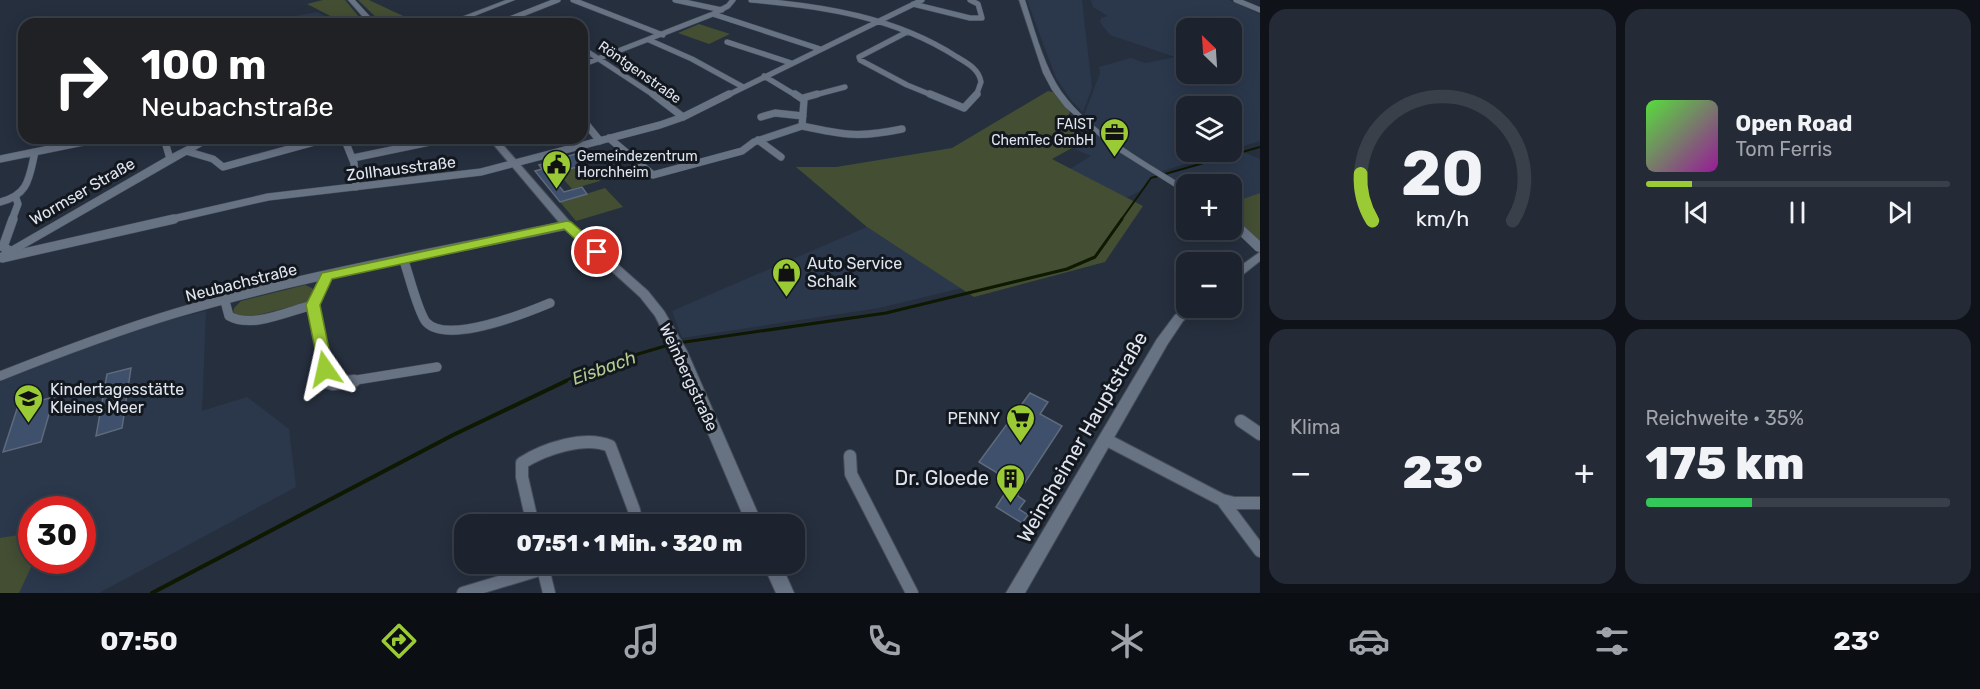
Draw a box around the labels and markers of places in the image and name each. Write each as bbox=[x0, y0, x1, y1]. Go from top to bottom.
place label: FAIST ChemTec GmbH bbox=[991, 116, 1094, 149]
office icon: FAIST ChemTec GmbH bbox=[1099, 116, 1131, 158]
public building icon: Gemeindezentrum Horchheim bbox=[540, 148, 572, 190]
place label: Gemeindezentrum Horchheim bbox=[577, 148, 698, 181]
pin bbox=[571, 226, 622, 277]
place label: Auto Service Schalk bbox=[807, 254, 902, 291]
shop icon: Auto Service Schalk bbox=[770, 256, 802, 298]
place label: Kindertagesstätte Kleines Meer bbox=[50, 380, 184, 417]
school or university icon: Kindertagesstätte Kleines Meer bbox=[13, 382, 45, 424]
supermarket icon: PENNY bbox=[1005, 402, 1037, 444]
place label: PENNY bbox=[947, 409, 1000, 428]
building icon: Dr. Gloede bbox=[994, 462, 1026, 504]
place label: Dr. Gloede bbox=[894, 466, 989, 490]

